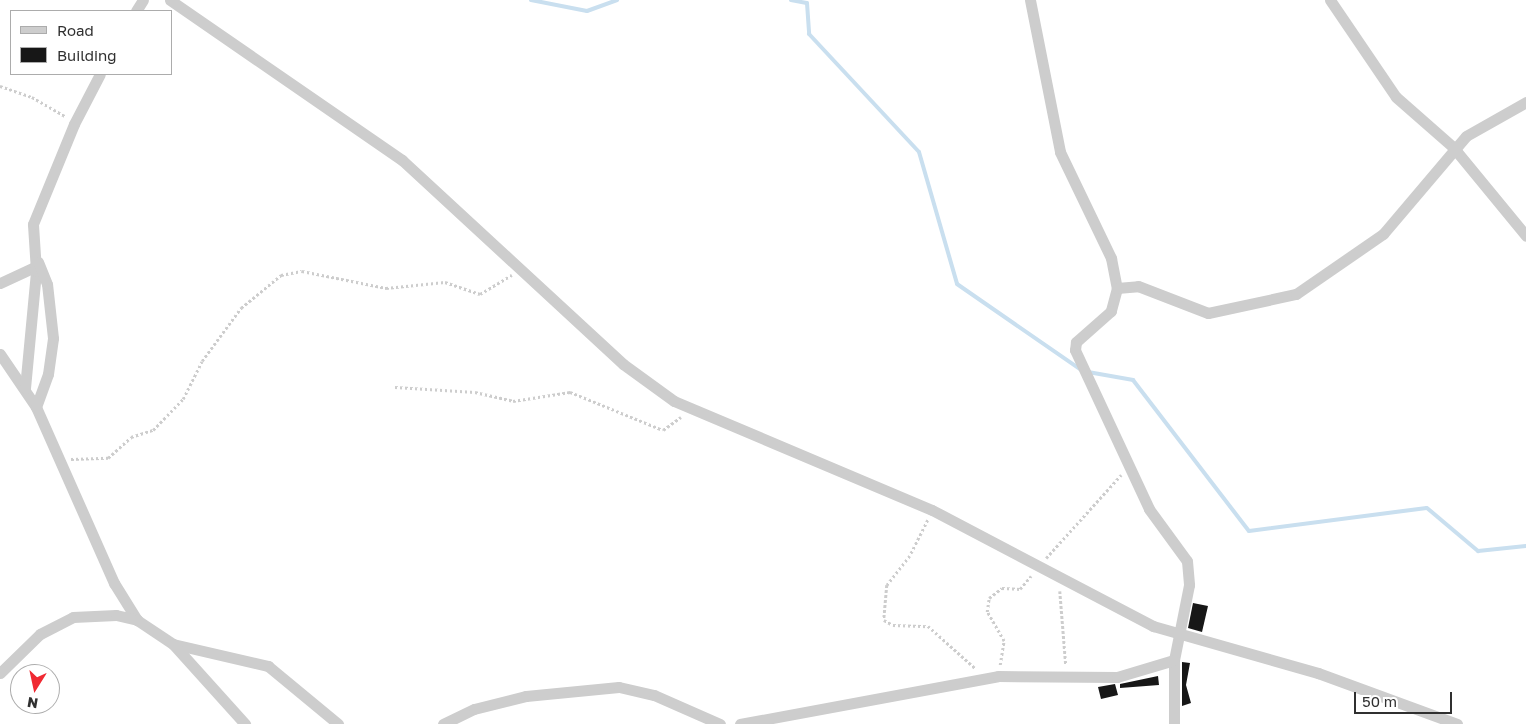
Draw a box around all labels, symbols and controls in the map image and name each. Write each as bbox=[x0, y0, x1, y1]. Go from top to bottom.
legend bbox=[10, 10, 172, 75]
text: Road bbox=[57, 21, 94, 39]
text: Building bbox=[57, 46, 117, 64]
north arrow bbox=[10, 664, 60, 714]
scale bar bbox=[1356, 682, 1454, 714]
text: 50 m bbox=[1362, 692, 1397, 710]
text: N bbox=[26, 694, 39, 713]

